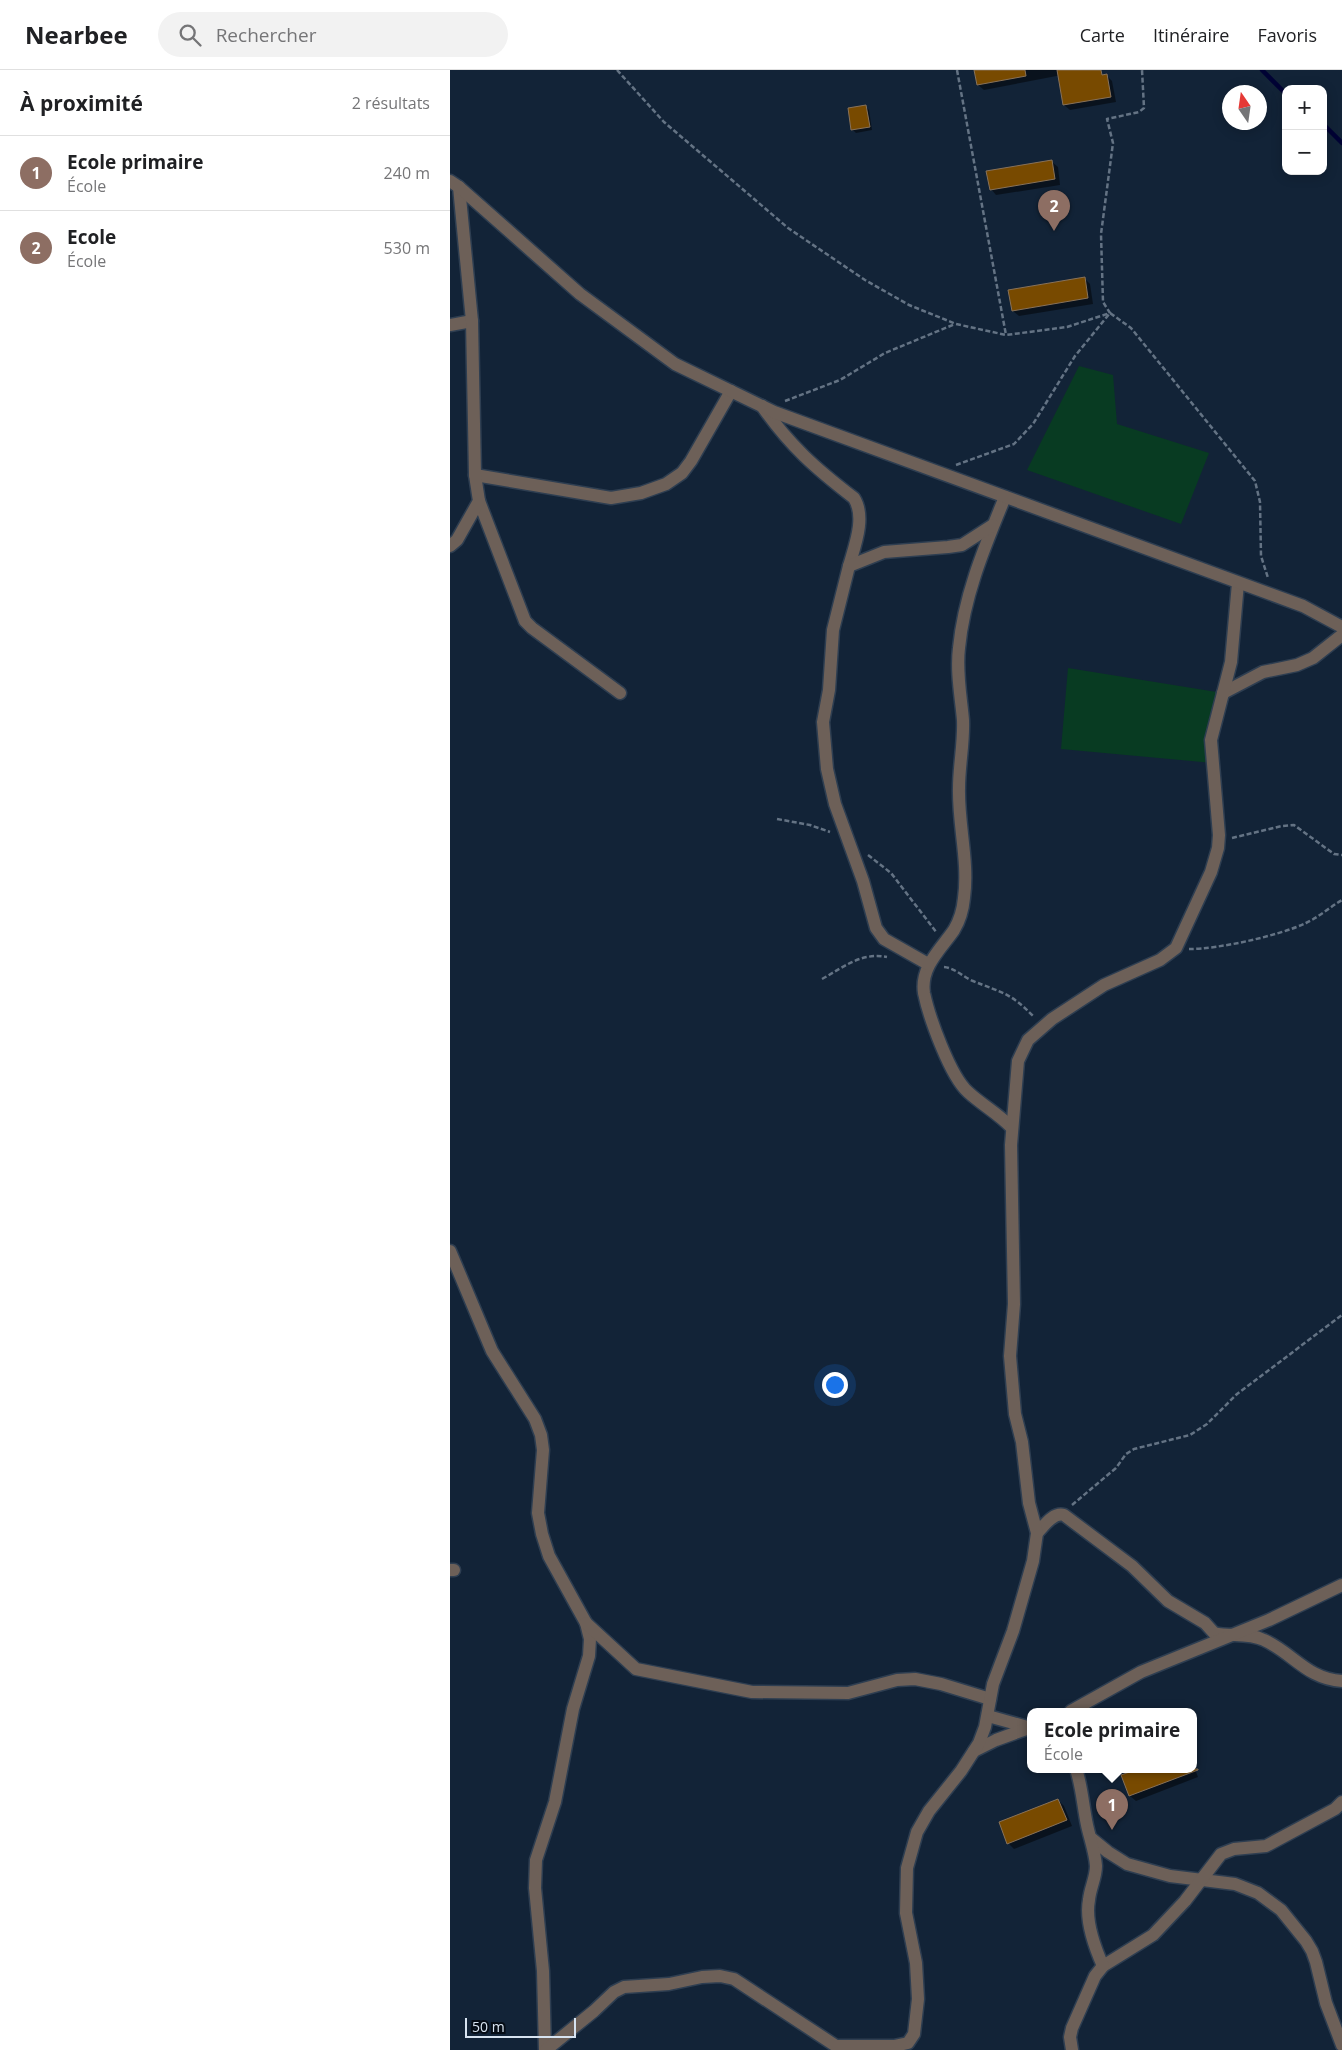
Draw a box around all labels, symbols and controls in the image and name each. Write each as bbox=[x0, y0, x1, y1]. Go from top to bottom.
search box bbox=[158, 12, 508, 57]
text: Nearbee bbox=[25, 18, 128, 51]
icon: search bbox=[176, 21, 204, 49]
text: Rechercher bbox=[216, 22, 316, 48]
text: Carte bbox=[1080, 23, 1125, 47]
text: Itinéraire bbox=[1153, 23, 1229, 47]
text: Favoris bbox=[1257, 23, 1317, 47]
north arrow bbox=[1222, 85, 1267, 130]
map controls bbox=[1282, 85, 1327, 175]
button: + bbox=[1282, 85, 1327, 130]
text: À proximité bbox=[20, 89, 143, 117]
text: 2 résultats bbox=[352, 92, 430, 114]
button: − bbox=[1282, 130, 1327, 175]
text: Ecole primaire bbox=[67, 149, 203, 175]
text: 1 bbox=[31, 162, 41, 184]
text: 240 m bbox=[384, 162, 430, 184]
text: École bbox=[67, 175, 106, 197]
pin: 2 bbox=[1038, 190, 1070, 231]
text: Ecole bbox=[67, 224, 116, 250]
text: 2 bbox=[31, 237, 41, 259]
text: 530 m bbox=[384, 237, 430, 259]
text: École bbox=[67, 250, 106, 272]
your location bbox=[822, 1372, 848, 1398]
popup bbox=[1027, 1708, 1197, 1773]
text: Ecole primaire bbox=[1044, 1717, 1180, 1743]
text: École bbox=[1044, 1743, 1083, 1765]
pin: 1 bbox=[1096, 1789, 1128, 1830]
scale bar bbox=[465, 2015, 576, 2038]
text: 50 m bbox=[472, 2017, 505, 2036]

